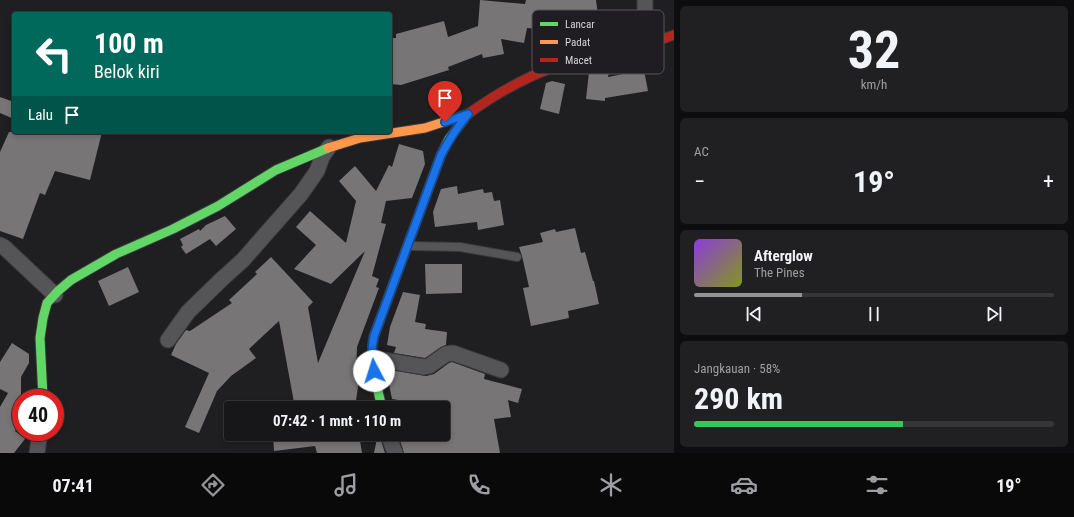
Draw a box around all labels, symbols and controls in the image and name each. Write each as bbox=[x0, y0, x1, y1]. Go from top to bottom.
legend bbox=[532, 10, 664, 74]
text: Lancar bbox=[565, 18, 595, 31]
text: 32 bbox=[848, 20, 900, 81]
text: 100 m bbox=[94, 27, 164, 60]
icon: left bbox=[28, 28, 80, 80]
text: Padat bbox=[565, 36, 590, 49]
text: Macet bbox=[565, 54, 592, 67]
text: Belok kiri bbox=[94, 61, 160, 82]
text: km/h bbox=[861, 77, 887, 92]
pin bbox=[428, 81, 462, 122]
icon: arrive bbox=[434, 87, 456, 109]
icon: arrive bbox=[61, 104, 83, 126]
text: Lalu bbox=[28, 106, 53, 124]
text: AC bbox=[694, 144, 709, 159]
text: 19° bbox=[853, 164, 895, 199]
text: − bbox=[694, 169, 705, 194]
text: + bbox=[1043, 169, 1054, 194]
text: Afterglow bbox=[754, 247, 813, 265]
text: The Pines bbox=[754, 265, 805, 280]
icon: previous bbox=[743, 303, 765, 325]
icon: pause bbox=[863, 303, 885, 325]
icon: next bbox=[983, 303, 1005, 325]
position arrow bbox=[353, 350, 395, 392]
text: Jangkauan · 58% bbox=[694, 361, 780, 376]
text: 290 km bbox=[694, 381, 783, 416]
speed limit sign: 40 bbox=[12, 389, 64, 441]
text: 07:42 · 1 mnt · 110 m bbox=[273, 412, 401, 430]
icon: directions bbox=[199, 471, 227, 499]
icon: music bbox=[332, 471, 360, 499]
icon: phone bbox=[465, 471, 493, 499]
icon: climate bbox=[597, 471, 625, 499]
icon: car bbox=[730, 471, 758, 499]
icon: filters bbox=[863, 471, 891, 499]
text: 07:41 bbox=[52, 475, 94, 496]
text: 19° bbox=[996, 475, 1021, 496]

